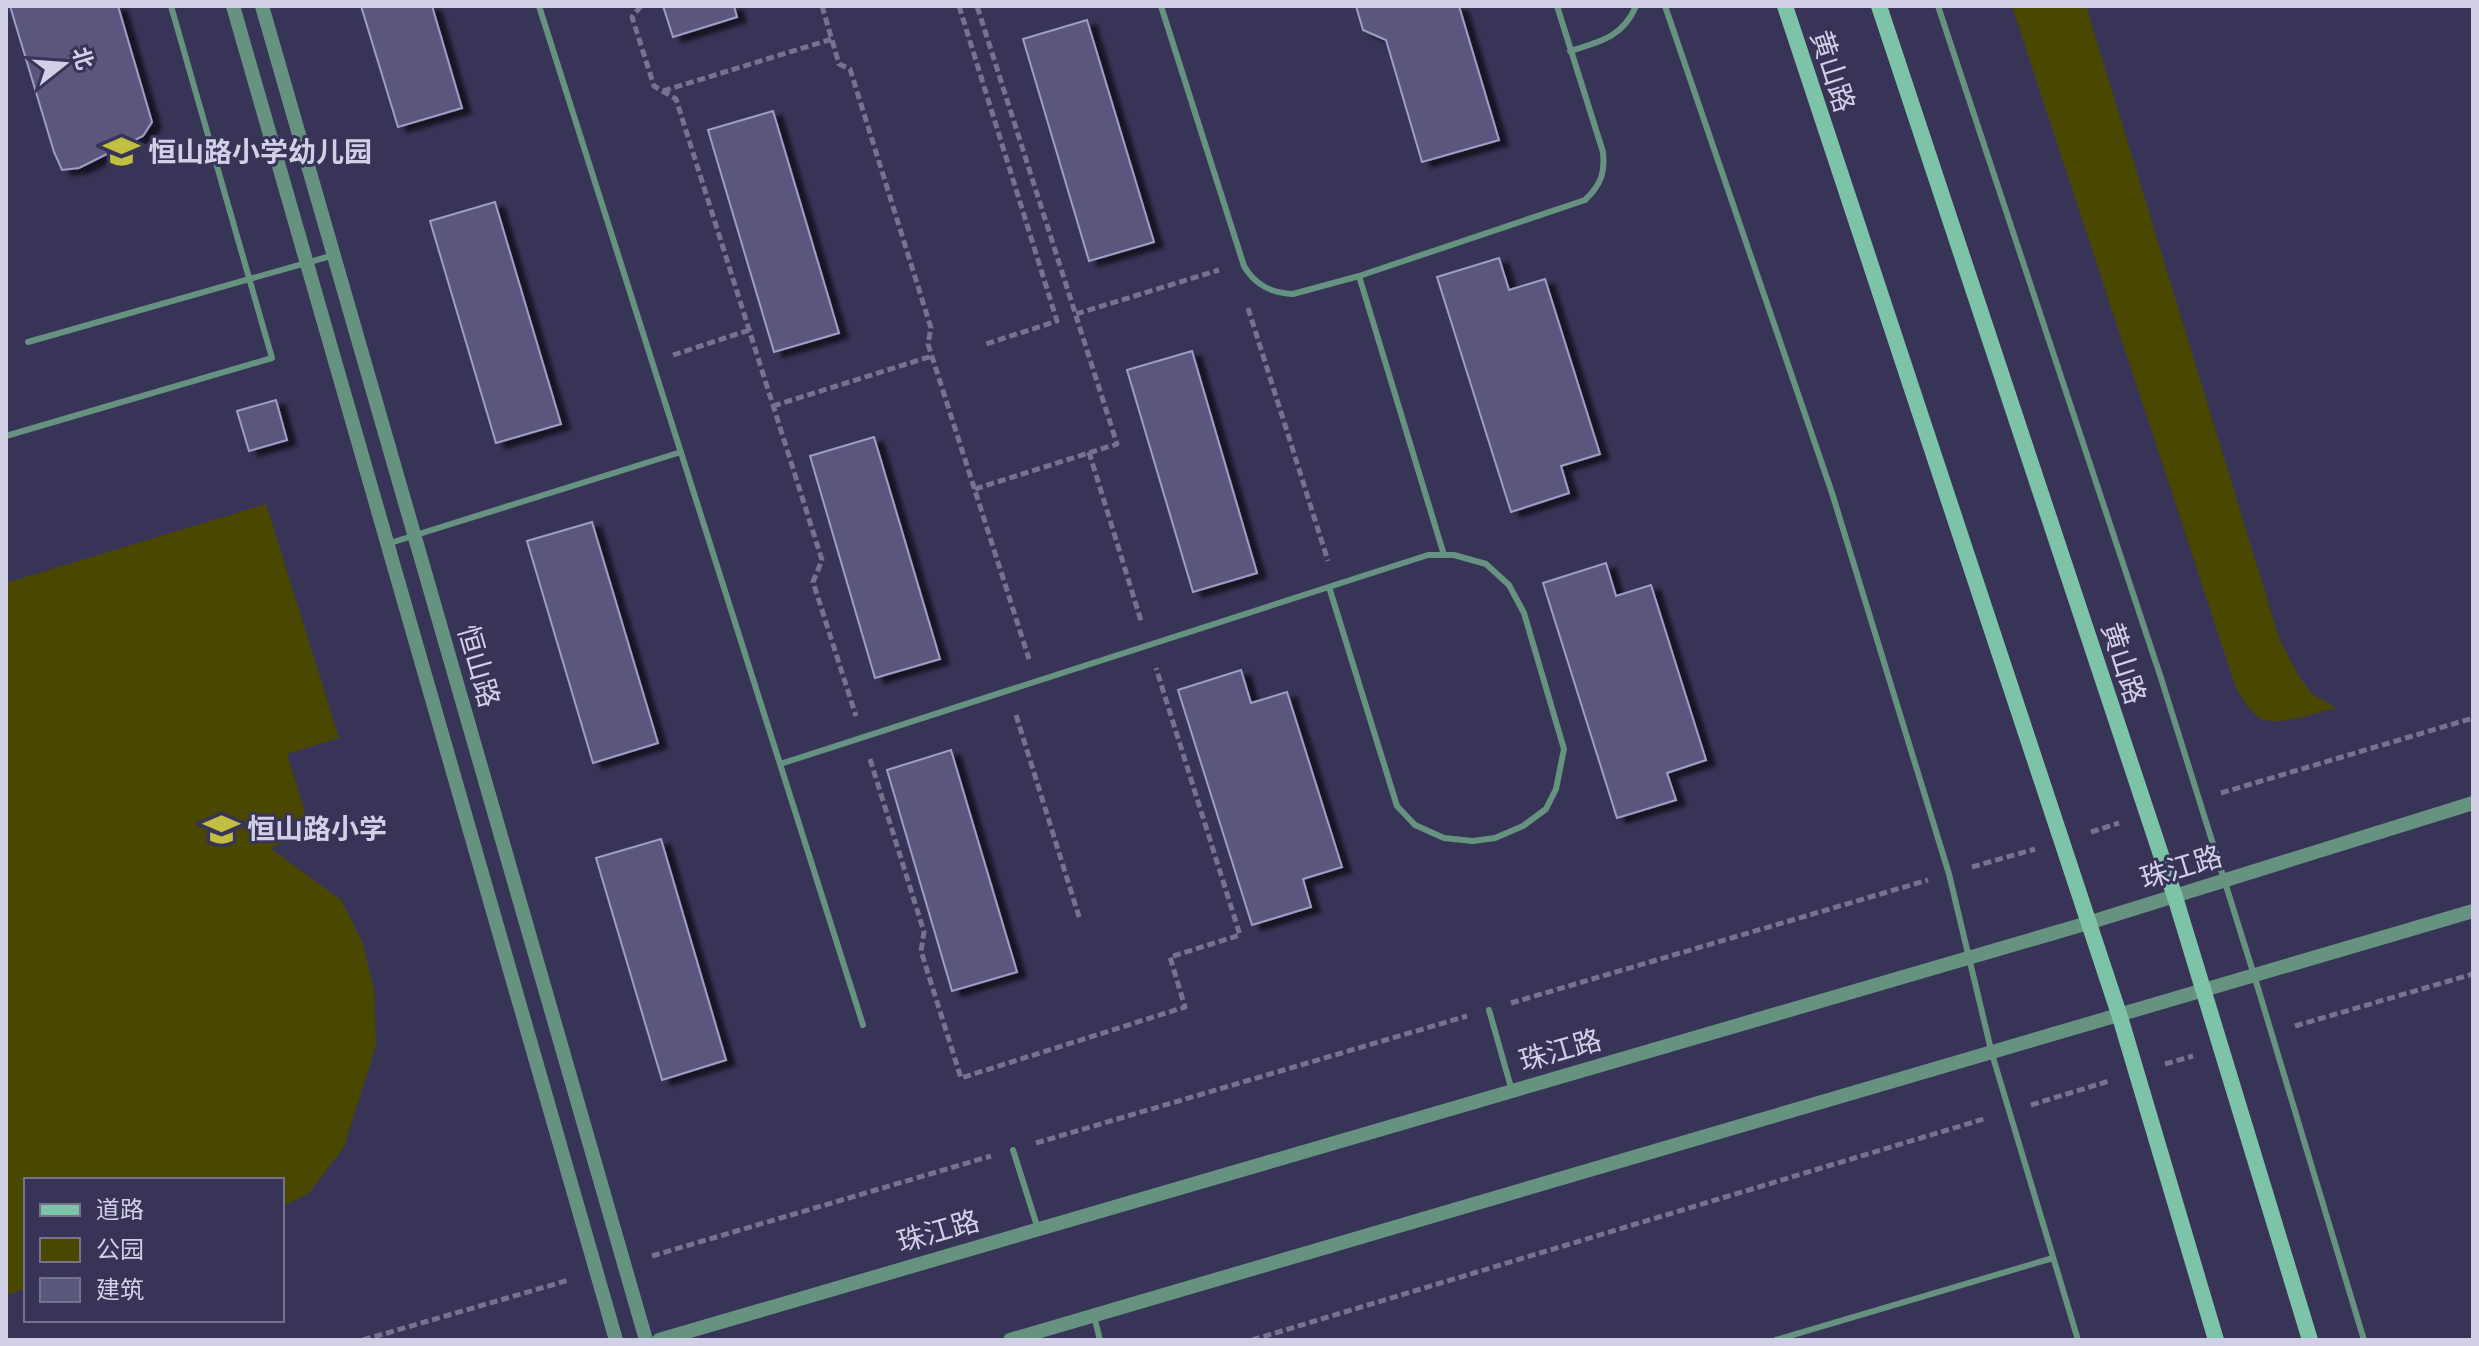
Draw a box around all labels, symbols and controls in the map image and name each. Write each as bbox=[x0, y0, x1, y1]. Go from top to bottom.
north arrow bbox=[24, 24, 104, 104]
street label: 黄山路 bbox=[1803, 25, 1864, 117]
text: 北 bbox=[67, 44, 100, 73]
school or university icon: 恒山路小学幼儿园 bbox=[103, 133, 141, 171]
place label: 恒山路小学幼儿园 bbox=[148, 133, 372, 170]
street label: 黄山路 bbox=[2094, 617, 2155, 709]
street label: 恒山路 bbox=[450, 620, 509, 711]
school or university icon: 恒山路小学 bbox=[202, 810, 240, 848]
place label: 恒山路小学 bbox=[247, 810, 387, 847]
street label: 珠江路 bbox=[2135, 837, 2226, 896]
street label: 珠江路 bbox=[1514, 1020, 1605, 1079]
legend bbox=[24, 1178, 284, 1322]
text: 道路 bbox=[96, 1194, 144, 1225]
street label: 珠江路 bbox=[892, 1201, 983, 1260]
text: 公园 bbox=[96, 1234, 144, 1265]
text: 建筑 bbox=[96, 1274, 144, 1305]

